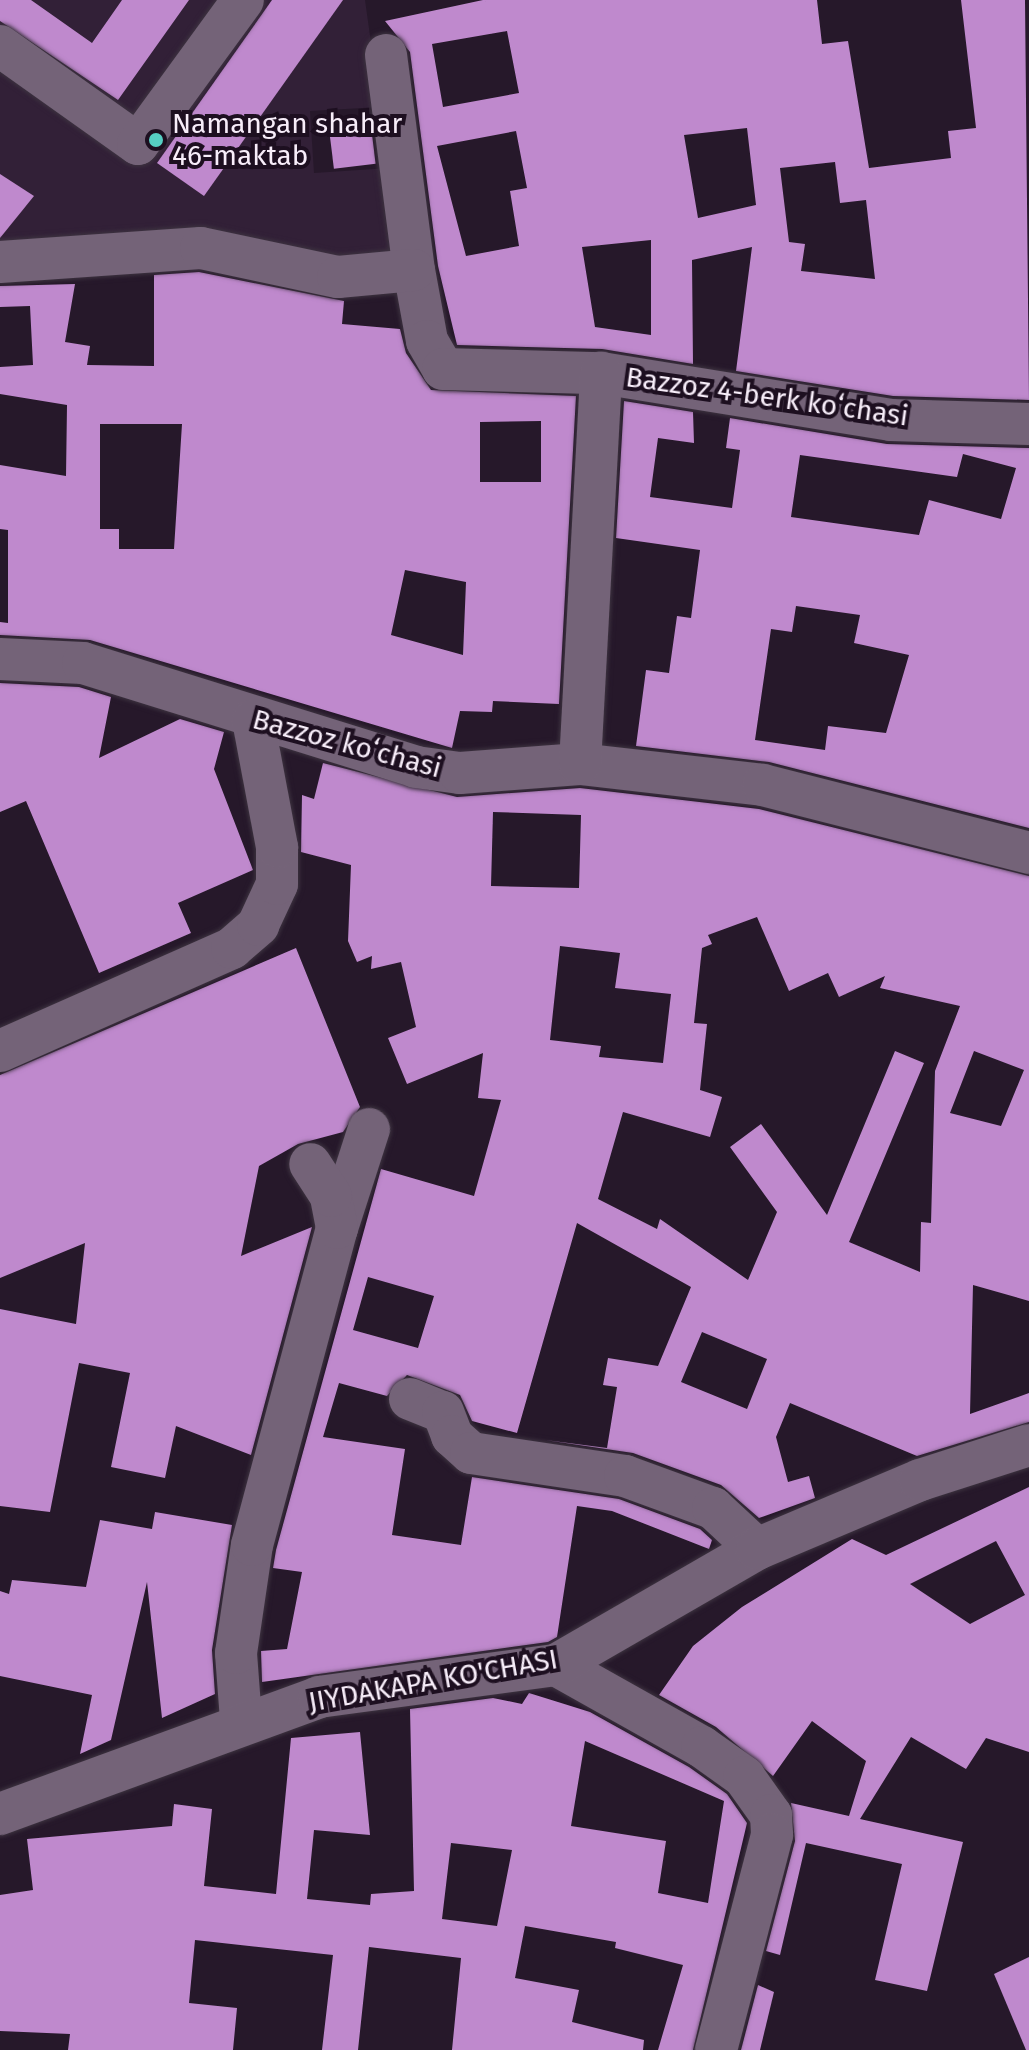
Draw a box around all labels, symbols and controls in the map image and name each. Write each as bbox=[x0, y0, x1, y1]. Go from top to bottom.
place label: Namangan shahar 46-maktab bbox=[172, 107, 402, 173]
marker: Namangan shahar 46-maktab bbox=[147, 131, 165, 149]
street label: Bazzoz 4-berk koʻchasi bbox=[624, 361, 910, 433]
street label: Bazzoz koʻchasi bbox=[249, 703, 445, 785]
street label: JIYDAKAPA KO'CHASI bbox=[306, 1643, 560, 1719]

